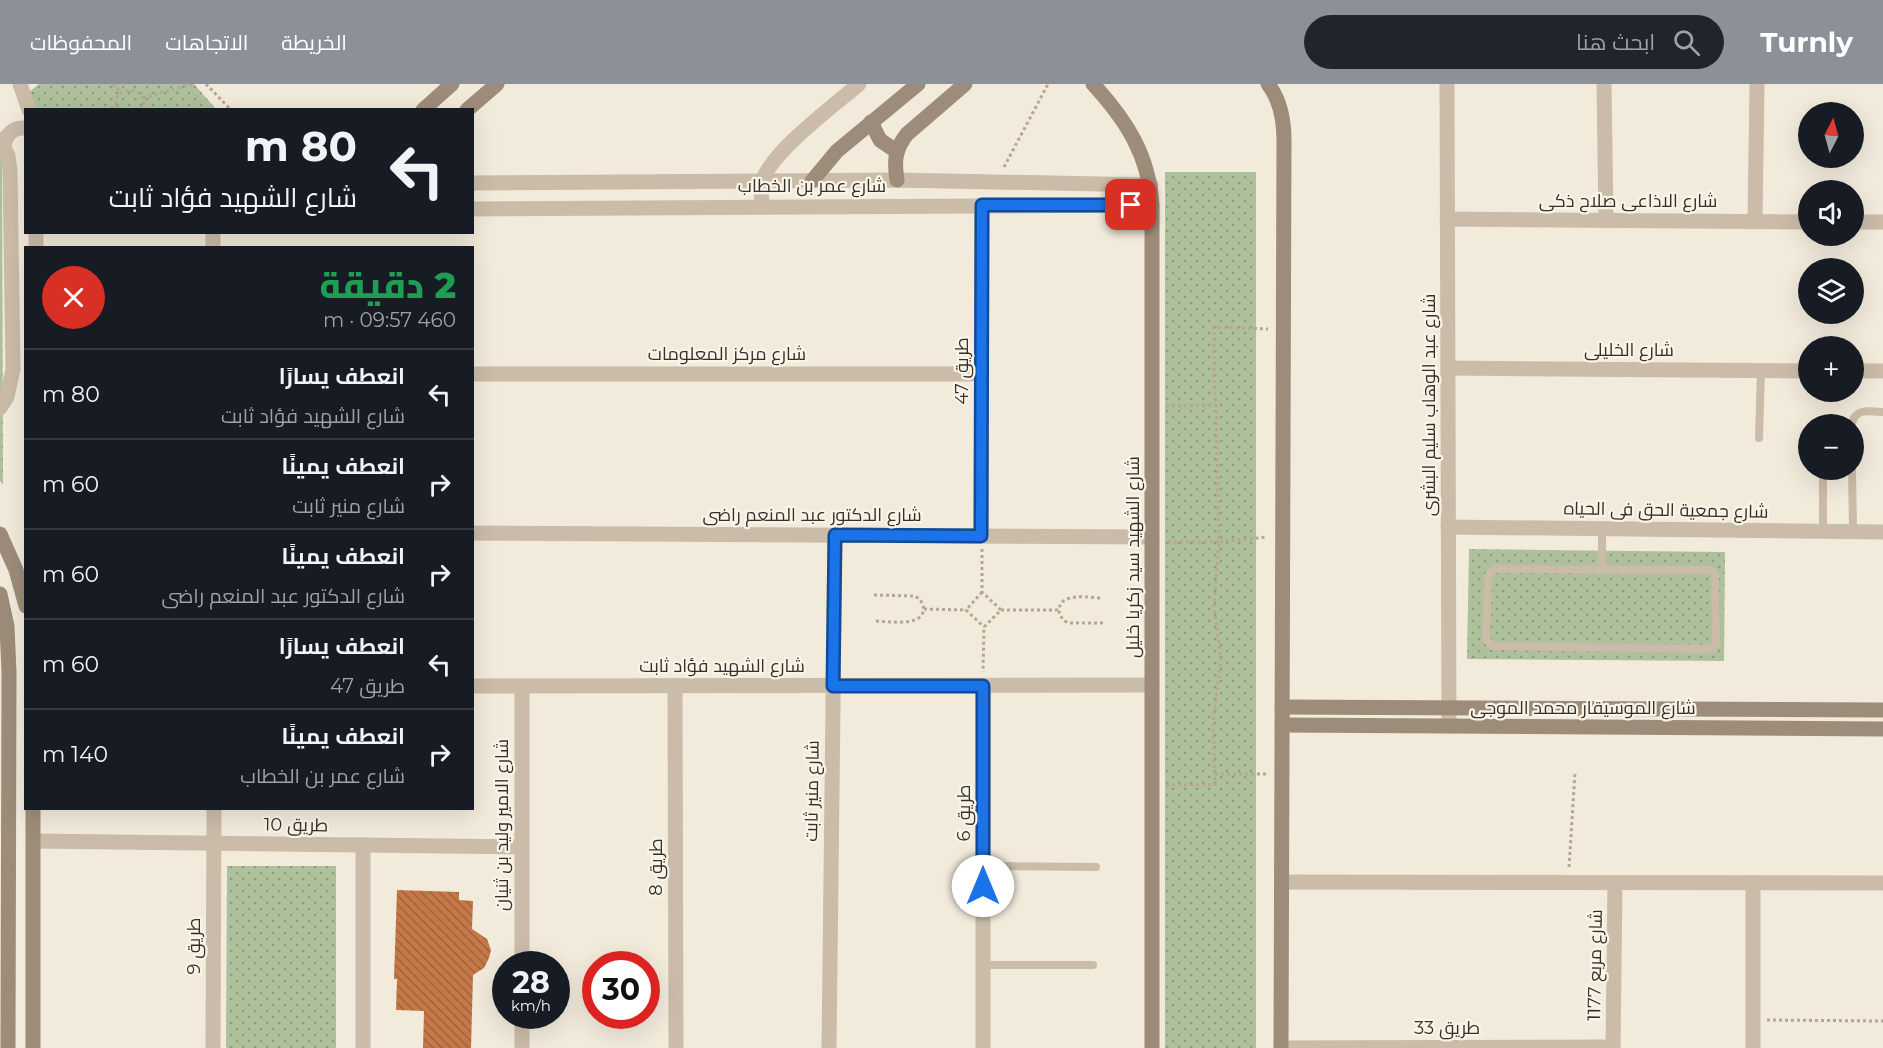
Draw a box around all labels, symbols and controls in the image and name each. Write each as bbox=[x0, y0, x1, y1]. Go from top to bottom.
search box bbox=[1304, 15, 1724, 69]
text: Turnly bbox=[1760, 25, 1853, 59]
icon: search bbox=[1670, 26, 1703, 59]
text: ابحث هنا bbox=[1576, 29, 1655, 56]
text: المحفوظات bbox=[30, 30, 132, 55]
text: الاتجاهات bbox=[165, 30, 248, 55]
text: الخريطة bbox=[281, 30, 347, 55]
north arrow bbox=[1798, 102, 1864, 168]
map controls bbox=[1798, 102, 1864, 480]
text: 80 m bbox=[245, 120, 357, 172]
icon: left bbox=[378, 132, 456, 210]
street label: شارع عمر بن الخطاب bbox=[738, 175, 886, 198]
pin bbox=[1105, 179, 1156, 230]
button: sound bbox=[1798, 180, 1864, 246]
text: شارع الشهيد فؤاد ثابت bbox=[109, 181, 357, 214]
icon: arrive bbox=[1114, 188, 1147, 221]
street label: شارع الاذاعى صلاح ذكى bbox=[1539, 190, 1717, 213]
button: layers bbox=[1798, 258, 1864, 324]
text: 2 دقيقة bbox=[319, 263, 456, 307]
button: close bbox=[42, 266, 105, 329]
street label: شارع عبد الوهاب سليم البشرى bbox=[1418, 294, 1441, 516]
text: 460 m · 09:57 bbox=[323, 308, 456, 332]
button: + bbox=[1798, 336, 1864, 402]
street label: طريق 47 bbox=[951, 337, 974, 405]
street label: شارع الخليلى bbox=[1584, 339, 1674, 362]
street label: شارع مركز المعلومات bbox=[648, 343, 806, 366]
text: انعطف يسارًا bbox=[279, 363, 405, 390]
icon: left bbox=[423, 378, 456, 411]
text: 80 m bbox=[42, 381, 100, 408]
text: شارع الشهيد فؤاد ثابت bbox=[221, 404, 405, 428]
button: − bbox=[1798, 414, 1864, 480]
text: انعطف يمينًا bbox=[281, 453, 405, 480]
street label: شارع الشهيد سيد زكريا خليل bbox=[1122, 456, 1145, 658]
icon: right bbox=[423, 468, 456, 501]
text: 60 m bbox=[42, 471, 99, 498]
text: شارع منير ثابت bbox=[292, 494, 405, 518]
street label: شارع جمعية الحق فى الحياه bbox=[1563, 497, 1769, 524]
street label: شارع الدكتور عبد المنعم راضى bbox=[702, 504, 922, 527]
text: انعطف يمينًا bbox=[281, 543, 405, 570]
icon: right bbox=[423, 558, 456, 591]
text: 60 m bbox=[42, 561, 99, 588]
text: شارع الدكتور عبد المنعم راضى bbox=[162, 584, 405, 608]
text: انعطف يسارًا bbox=[279, 633, 405, 660]
icon: left bbox=[423, 648, 456, 681]
text: 60 m bbox=[42, 651, 99, 678]
street label: شارع الشهيد فؤاد ثابت bbox=[639, 655, 805, 678]
text: طريق 47 bbox=[330, 674, 405, 698]
street label: شارع الموسيقار محمد الموجى bbox=[1470, 697, 1696, 720]
text: انعطف يمينًا bbox=[281, 723, 405, 750]
icon: right bbox=[423, 738, 456, 771]
street label: شارع الامير وليد بن ثنيان bbox=[491, 739, 514, 911]
street label: شارع منير ثابت bbox=[800, 740, 825, 842]
text: 140 m bbox=[42, 741, 108, 768]
text: شارع عمر بن الخطاب bbox=[240, 764, 405, 788]
street label: طريق 6 bbox=[953, 785, 976, 841]
street label: طريق 10 bbox=[264, 813, 328, 838]
street label: طريق 8 bbox=[645, 838, 668, 896]
position arrow bbox=[951, 854, 1015, 918]
street label: شارع مربع 1177 bbox=[1583, 909, 1608, 1021]
street label: طريق 9 bbox=[183, 918, 206, 974]
speed limit sign: 30 bbox=[582, 951, 660, 1029]
text: 28 bbox=[512, 964, 550, 1001]
text: km/h bbox=[511, 996, 551, 1015]
street label: طريق 33 bbox=[1414, 1017, 1480, 1040]

